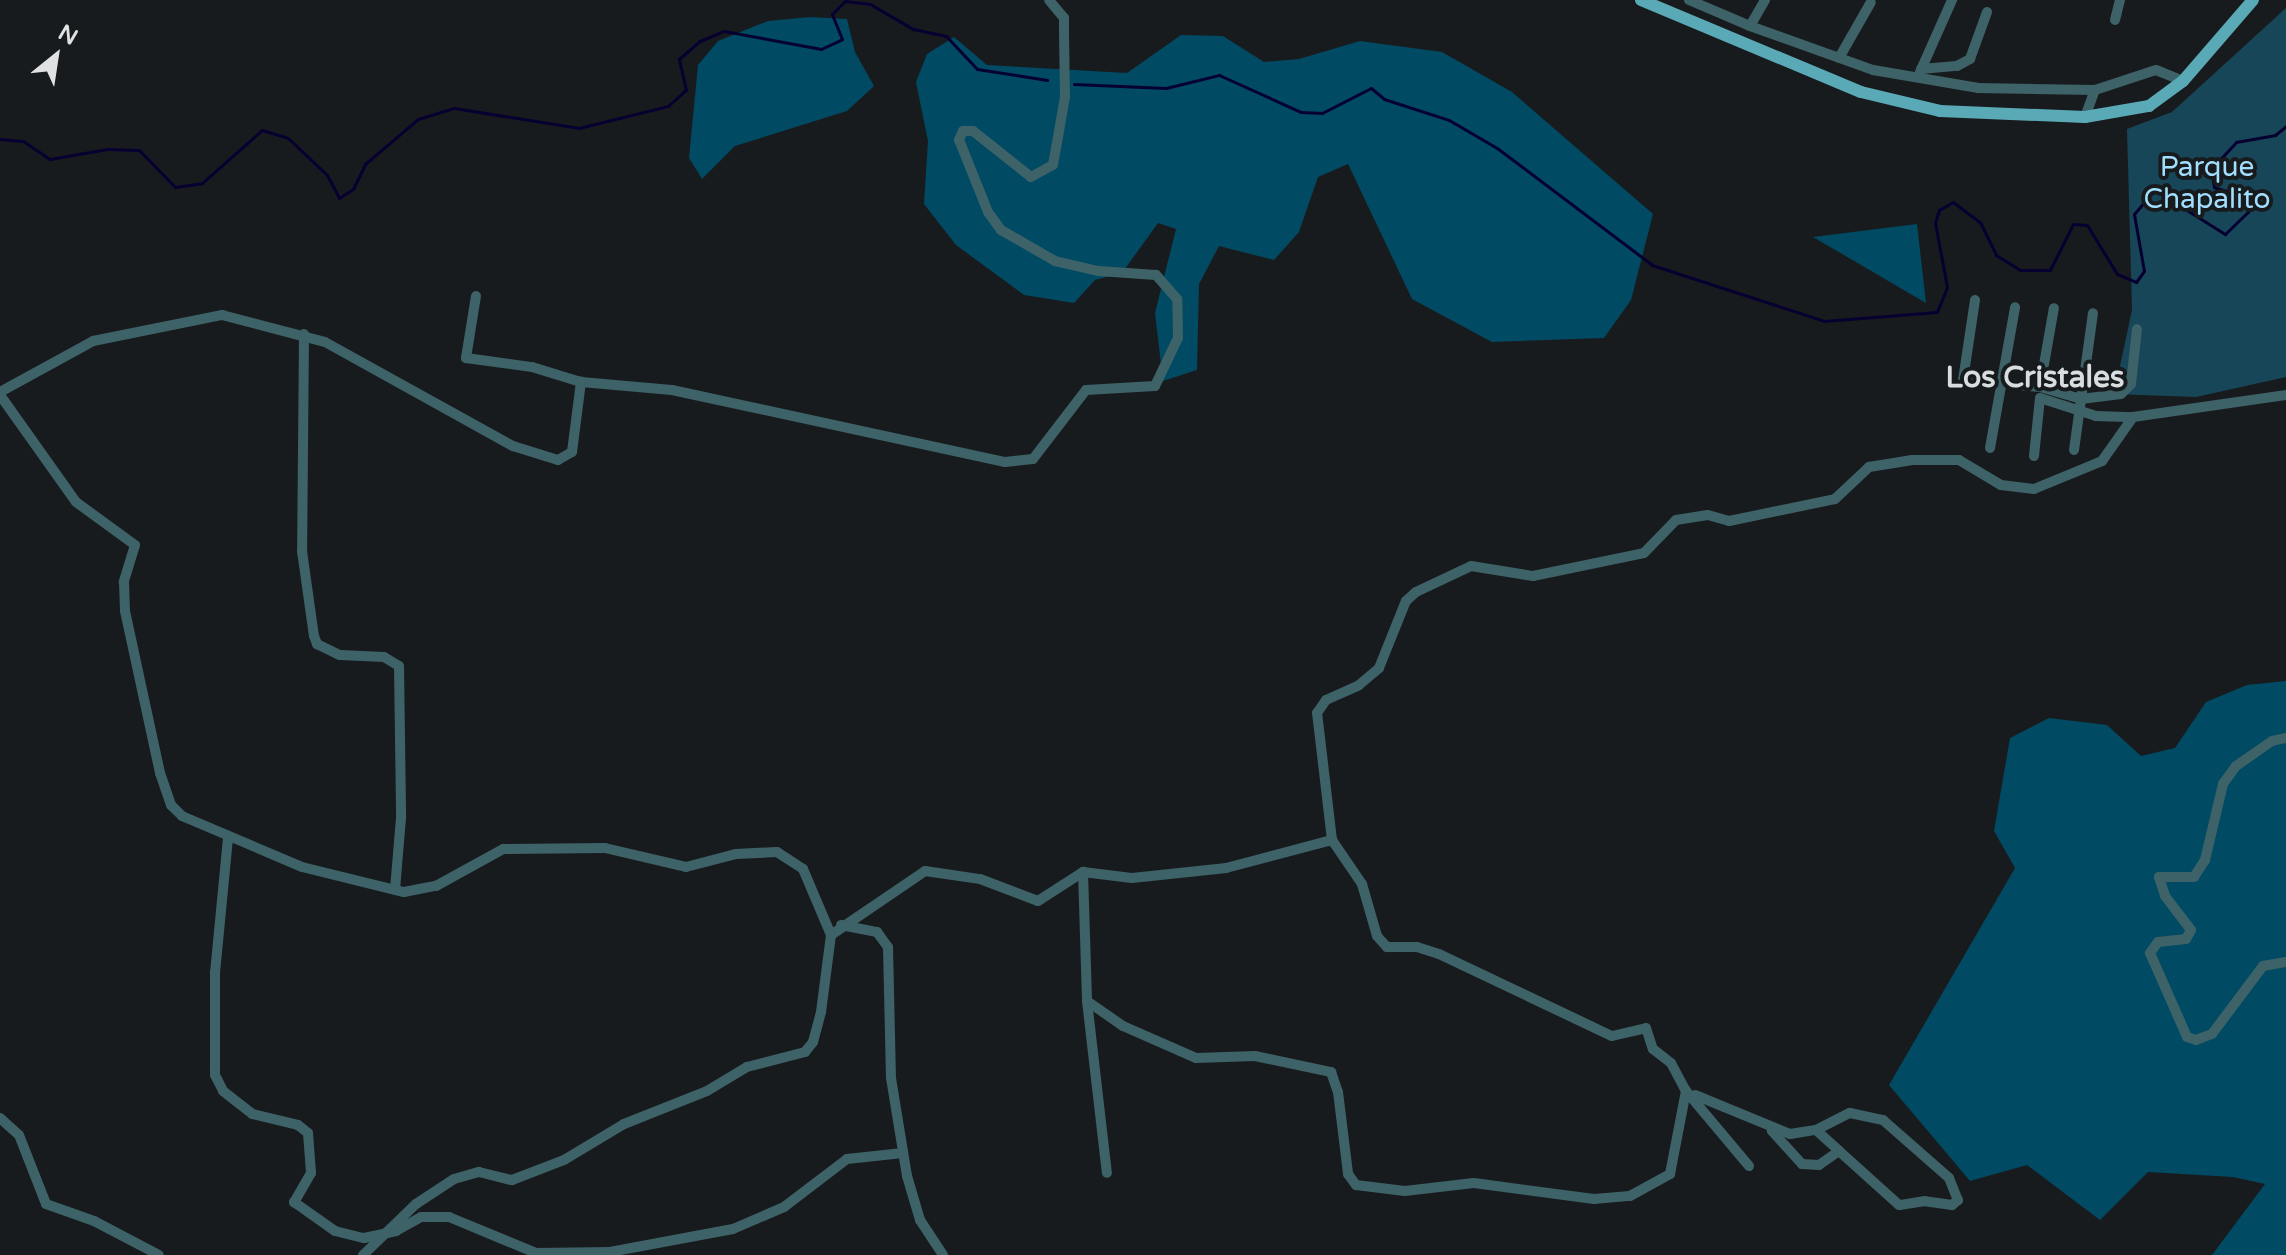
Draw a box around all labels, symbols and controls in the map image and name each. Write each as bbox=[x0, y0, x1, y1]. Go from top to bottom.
north arrow bbox=[16, 16, 96, 96]
text: N bbox=[54, 20, 82, 51]
park label: Parque Chapalito bbox=[2143, 150, 2271, 216]
district label: Los Cristales bbox=[1946, 360, 2124, 396]

